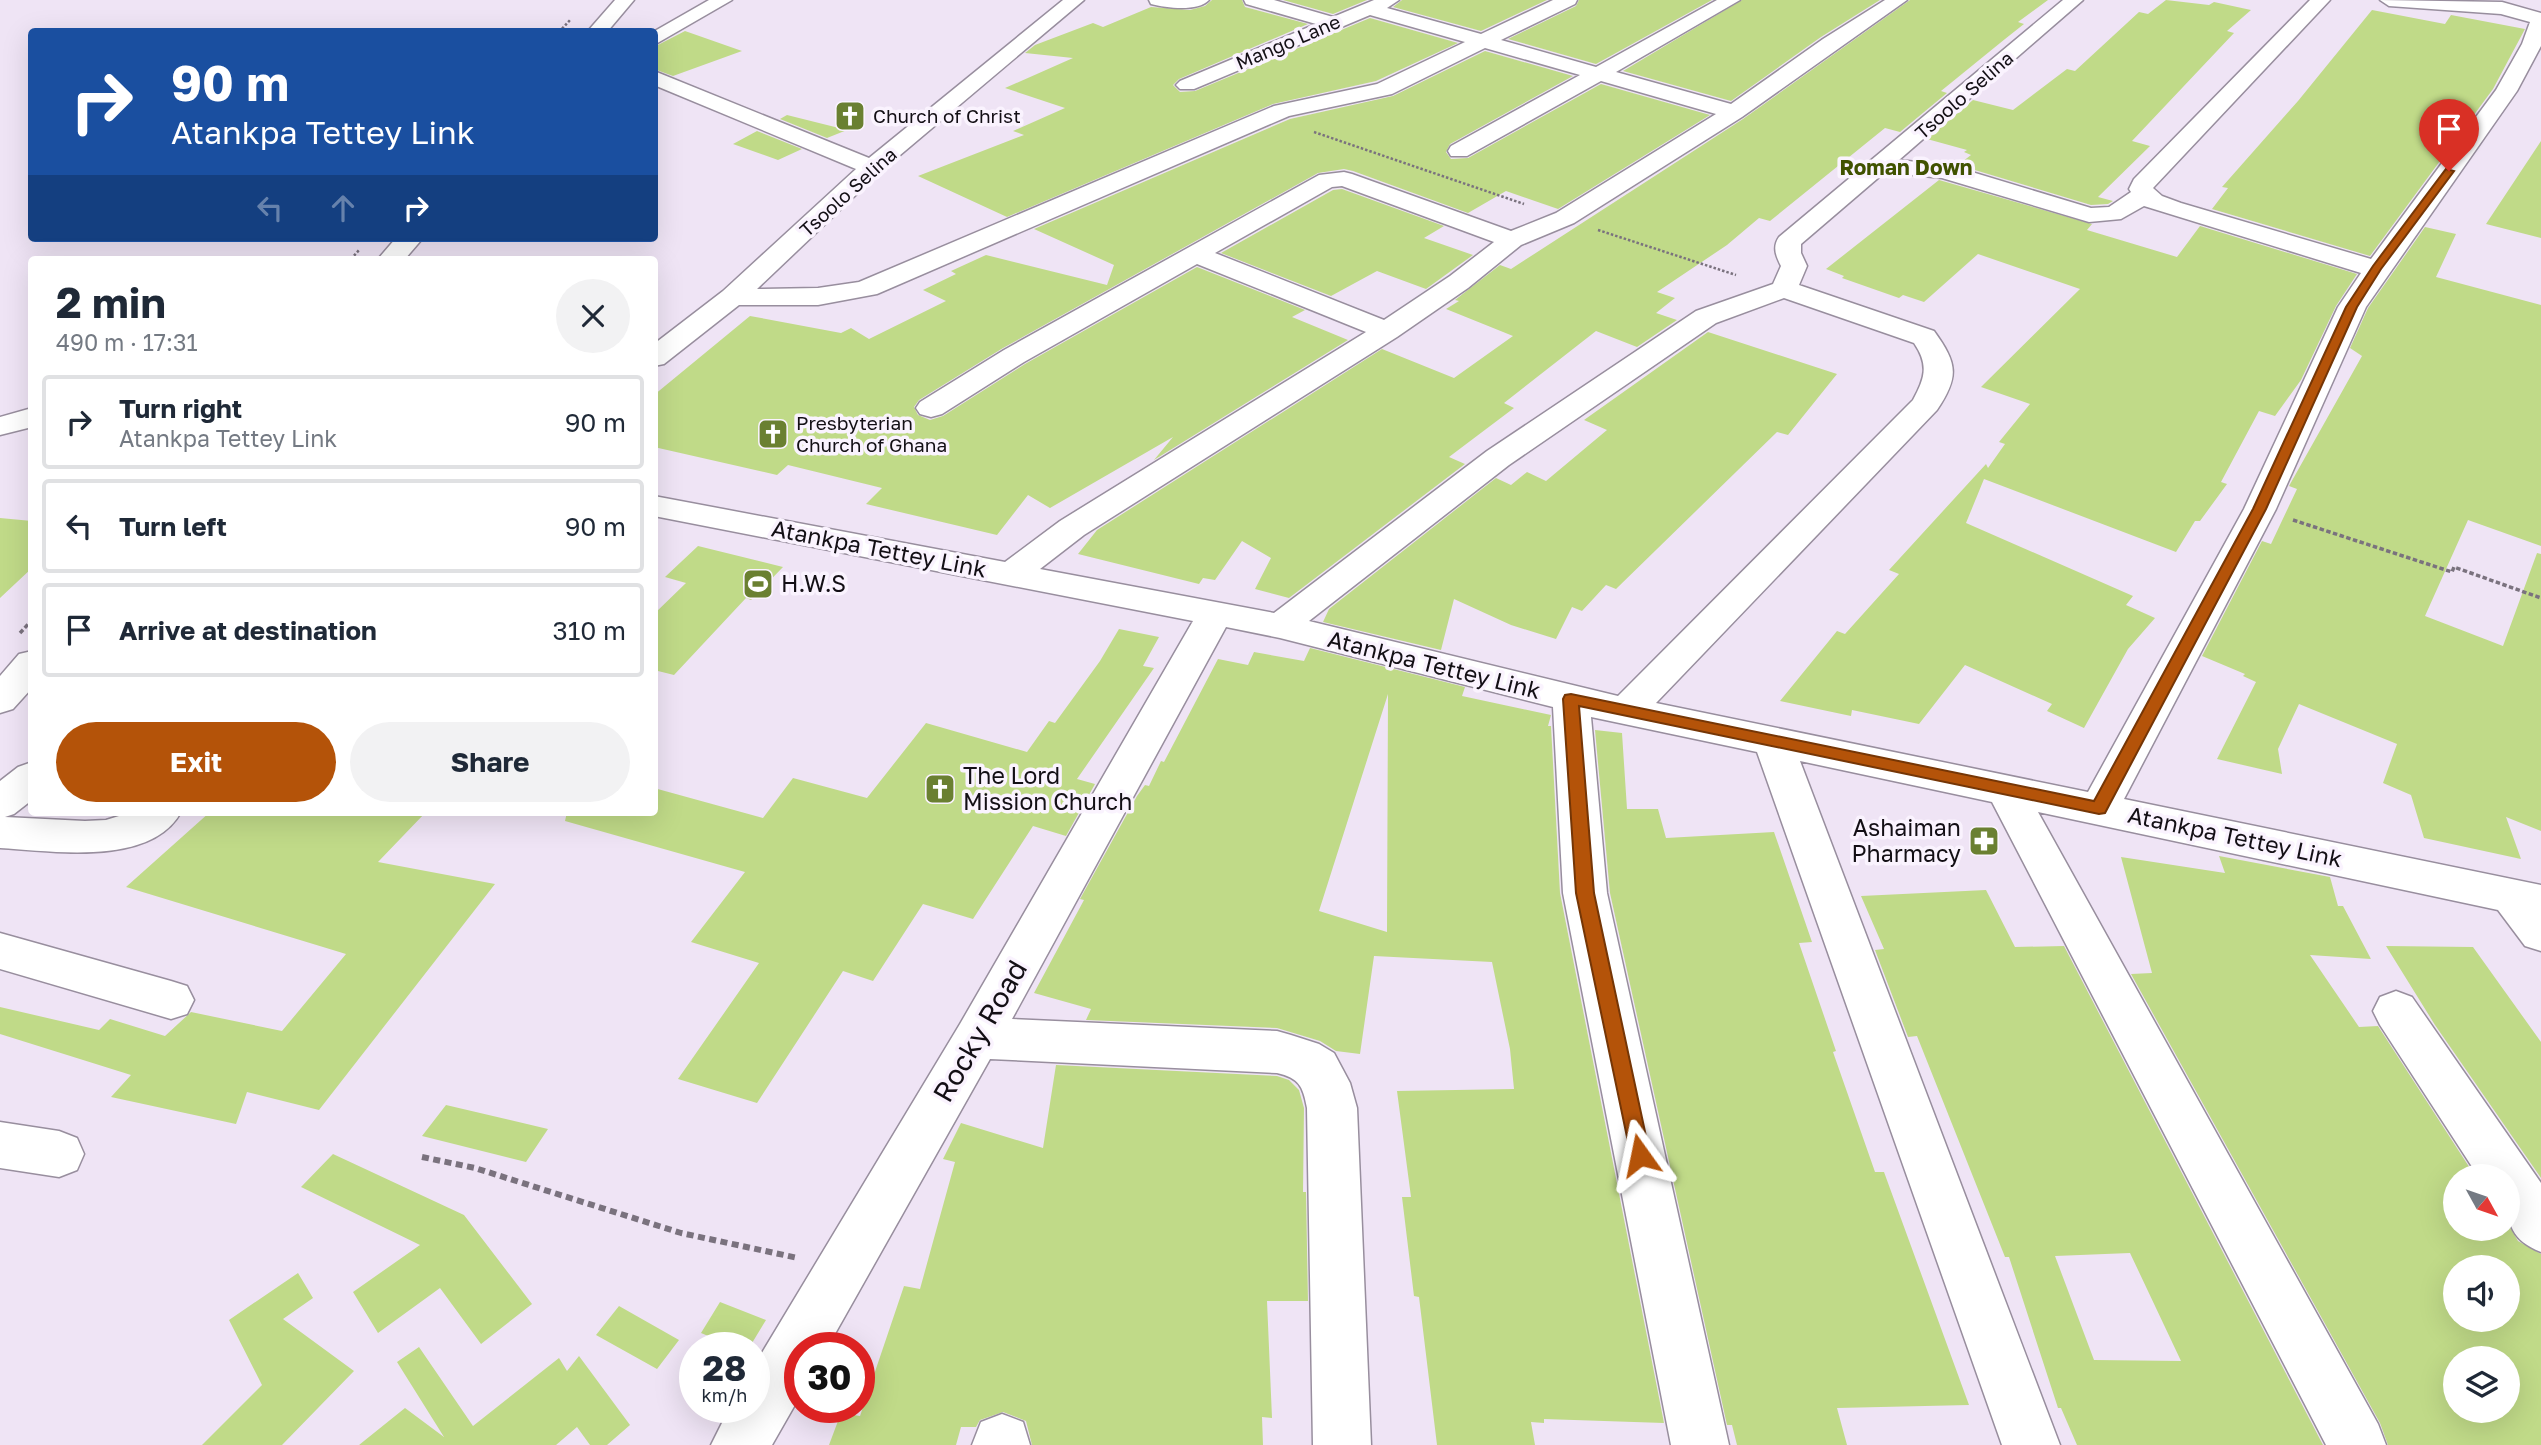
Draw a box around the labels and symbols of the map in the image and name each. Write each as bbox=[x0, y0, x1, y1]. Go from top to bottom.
street label: Mango Lane bbox=[1232, 9, 1343, 74]
street label: Tsoolo Selina bbox=[1910, 46, 2017, 143]
church icon: Church of Christ bbox=[833, 99, 867, 133]
pin bbox=[2419, 99, 2479, 171]
place label: Church of Christ bbox=[873, 104, 1021, 127]
street label: Tsoolo Selina bbox=[795, 142, 901, 241]
district label: Roman Down bbox=[1839, 154, 1973, 180]
place label: Presbyterian Church of Ghana bbox=[796, 411, 947, 456]
church icon: Presbyterian Church of Ghana bbox=[756, 417, 790, 451]
street label: Atankpa Tettey Link bbox=[769, 513, 989, 583]
sports icon: H.W.S bbox=[741, 567, 775, 601]
place label: H.W.S bbox=[781, 569, 846, 597]
street label: Atankpa Tettey Link bbox=[1325, 624, 1544, 704]
place label: The Lord Mission Church bbox=[963, 761, 1132, 815]
church icon: The Lord Mission Church bbox=[923, 772, 957, 806]
street label: Atankpa Tettey Link bbox=[2126, 800, 2345, 872]
place label: Ashaiman Pharmacy bbox=[1852, 813, 1961, 867]
pharmacy icon: Ashaiman Pharmacy bbox=[1967, 824, 2001, 858]
street label: Rocky Road bbox=[926, 954, 1033, 1108]
position arrow bbox=[1603, 1118, 1677, 1192]
north arrow bbox=[2443, 1164, 2520, 1241]
speed limit sign: 30 bbox=[784, 1332, 875, 1423]

